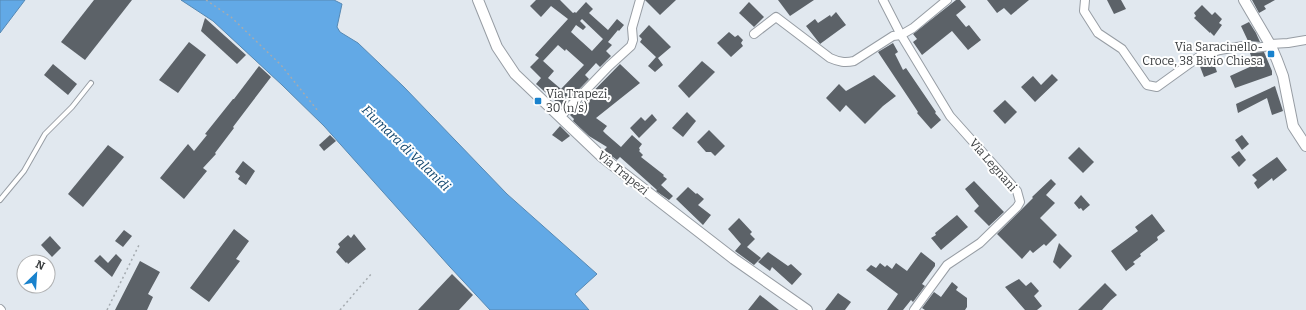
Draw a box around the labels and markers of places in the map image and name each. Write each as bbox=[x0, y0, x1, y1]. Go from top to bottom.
place label: Via Saracinello- Croce, 38 Bivio Chiesa bbox=[1142, 40, 1263, 68]
marker: Via Saracinello- Croce, 38 Bivio Chiesa bbox=[1266, 49, 1276, 59]
place label: Via Trapezi, 30 (n/s) bbox=[546, 87, 610, 115]
marker: Via Trapezi, 30 (n/s) bbox=[533, 96, 543, 106]

